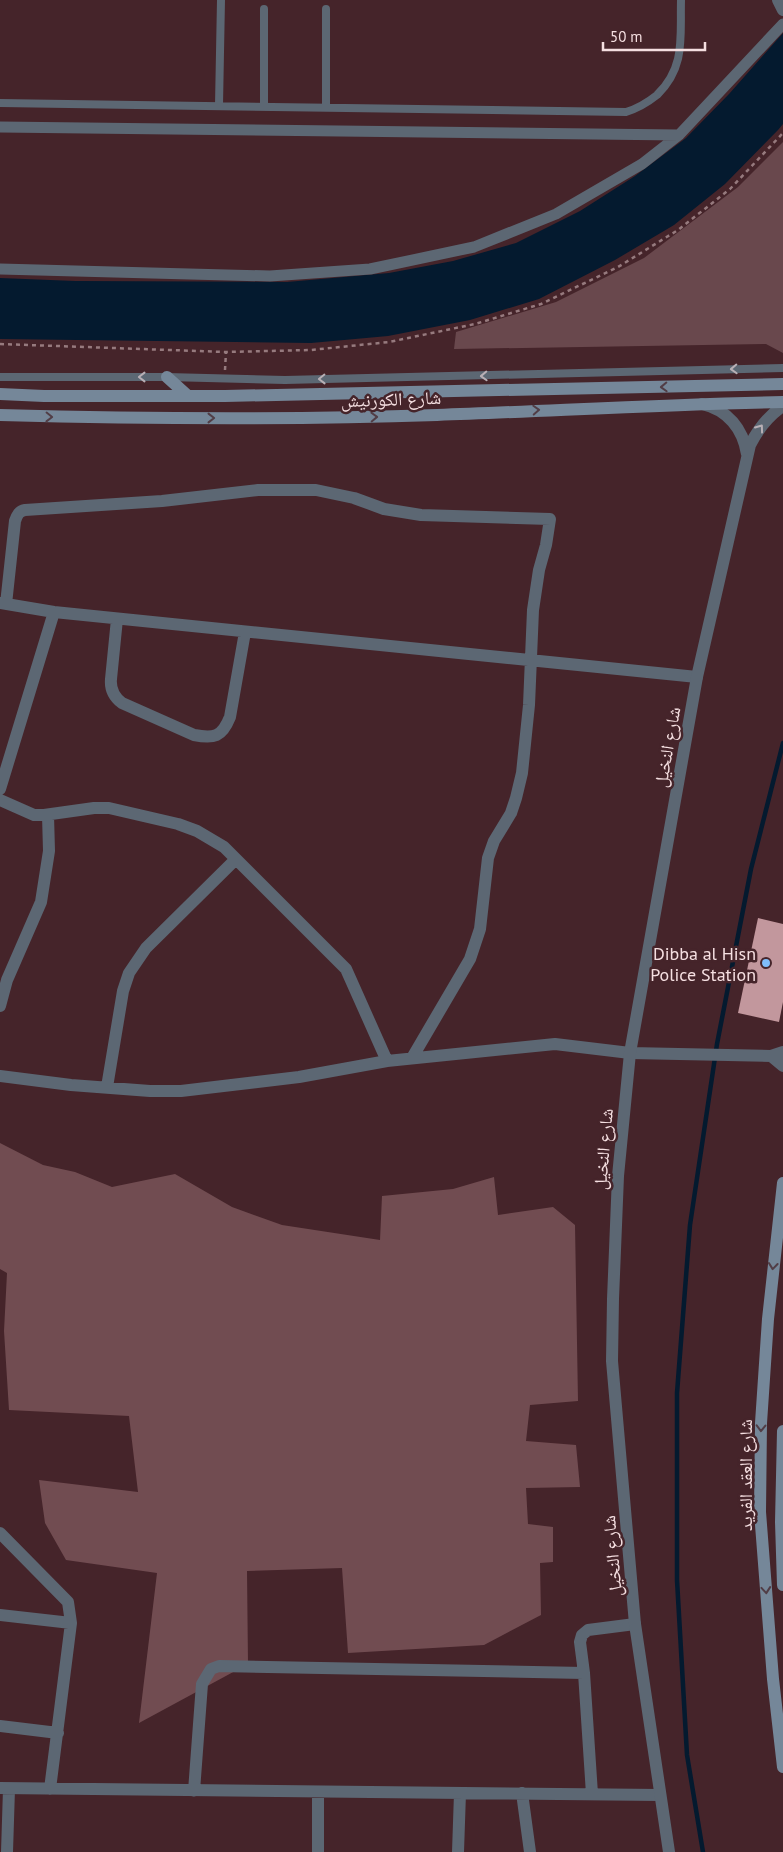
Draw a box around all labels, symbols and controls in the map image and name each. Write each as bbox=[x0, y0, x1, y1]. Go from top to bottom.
scale bar bbox=[603, 20, 706, 52]
text: 50 m bbox=[610, 27, 643, 46]
one-way arrow bbox=[730, 363, 738, 374]
one-way arrow bbox=[480, 371, 488, 381]
one-way arrow bbox=[138, 372, 146, 382]
one-way arrow bbox=[318, 374, 326, 384]
one-way arrow bbox=[660, 381, 668, 392]
street label: شارع الكورنيش bbox=[340, 386, 442, 412]
one-way arrow bbox=[532, 405, 540, 416]
one-way arrow bbox=[45, 411, 53, 422]
one-way arrow bbox=[370, 412, 378, 422]
one-way arrow bbox=[208, 413, 215, 423]
one-way arrow bbox=[754, 424, 763, 434]
street label: شارع النخيل bbox=[649, 705, 685, 789]
place label: Dibba al Hisn Police Station bbox=[650, 942, 756, 986]
marker: Dibba al Hisn Police Station bbox=[760, 957, 772, 969]
street label: شارع النخيل bbox=[588, 1107, 618, 1191]
one-way arrow bbox=[768, 1262, 779, 1270]
street label: شارع العقد الفريد bbox=[734, 1419, 757, 1531]
one-way arrow bbox=[756, 1424, 767, 1432]
street label: شارع النخيل bbox=[597, 1514, 627, 1598]
one-way arrow bbox=[760, 1587, 771, 1595]

